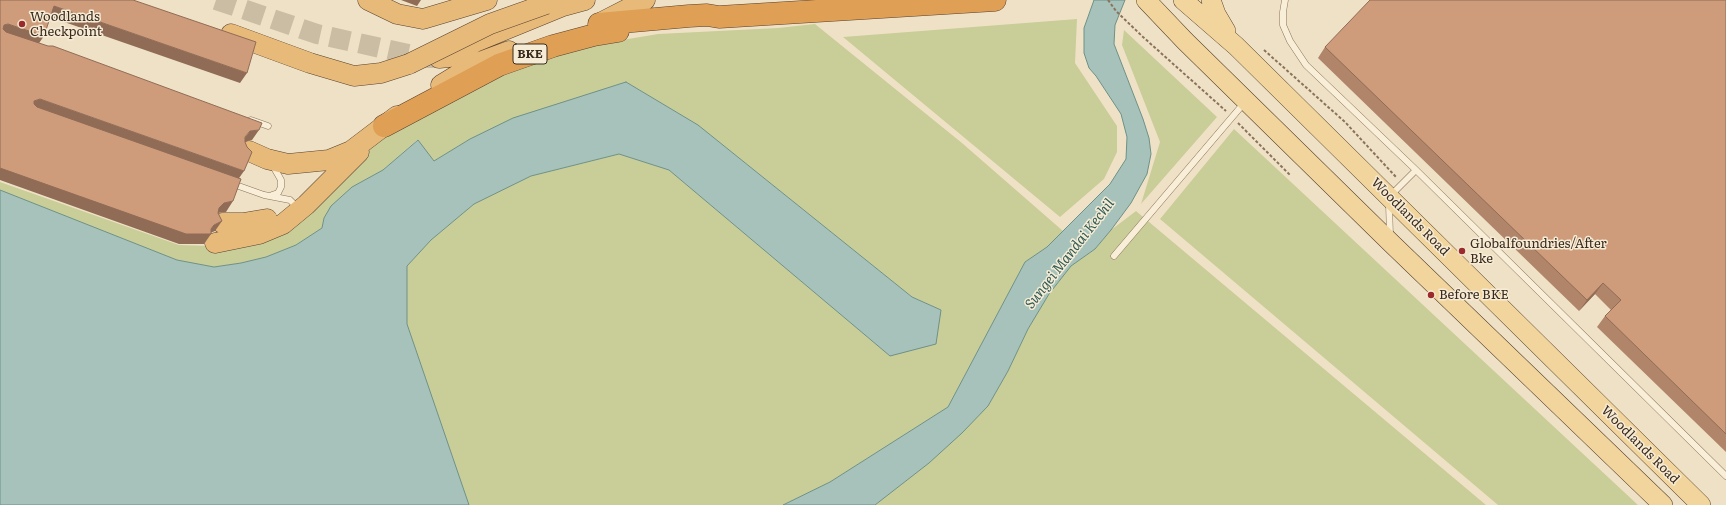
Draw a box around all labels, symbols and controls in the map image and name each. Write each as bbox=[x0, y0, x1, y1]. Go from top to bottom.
place label: Woodlands Checkpoint bbox=[30, 9, 102, 40]
marker: Woodlands Checkpoint bbox=[17, 19, 27, 29]
road number: BKE bbox=[513, 44, 547, 64]
street label: Woodlands Road bbox=[1368, 175, 1452, 259]
water label: Sungei Mandai Kechil bbox=[1022, 196, 1118, 312]
place label: Globalfoundries/After Bke bbox=[1470, 236, 1607, 267]
marker: Globalfoundries/After Bke bbox=[1457, 246, 1467, 256]
place label: Before BKE bbox=[1439, 287, 1509, 303]
marker: Before BKE bbox=[1426, 290, 1436, 300]
street label: Woodlands Road bbox=[1598, 403, 1682, 487]

